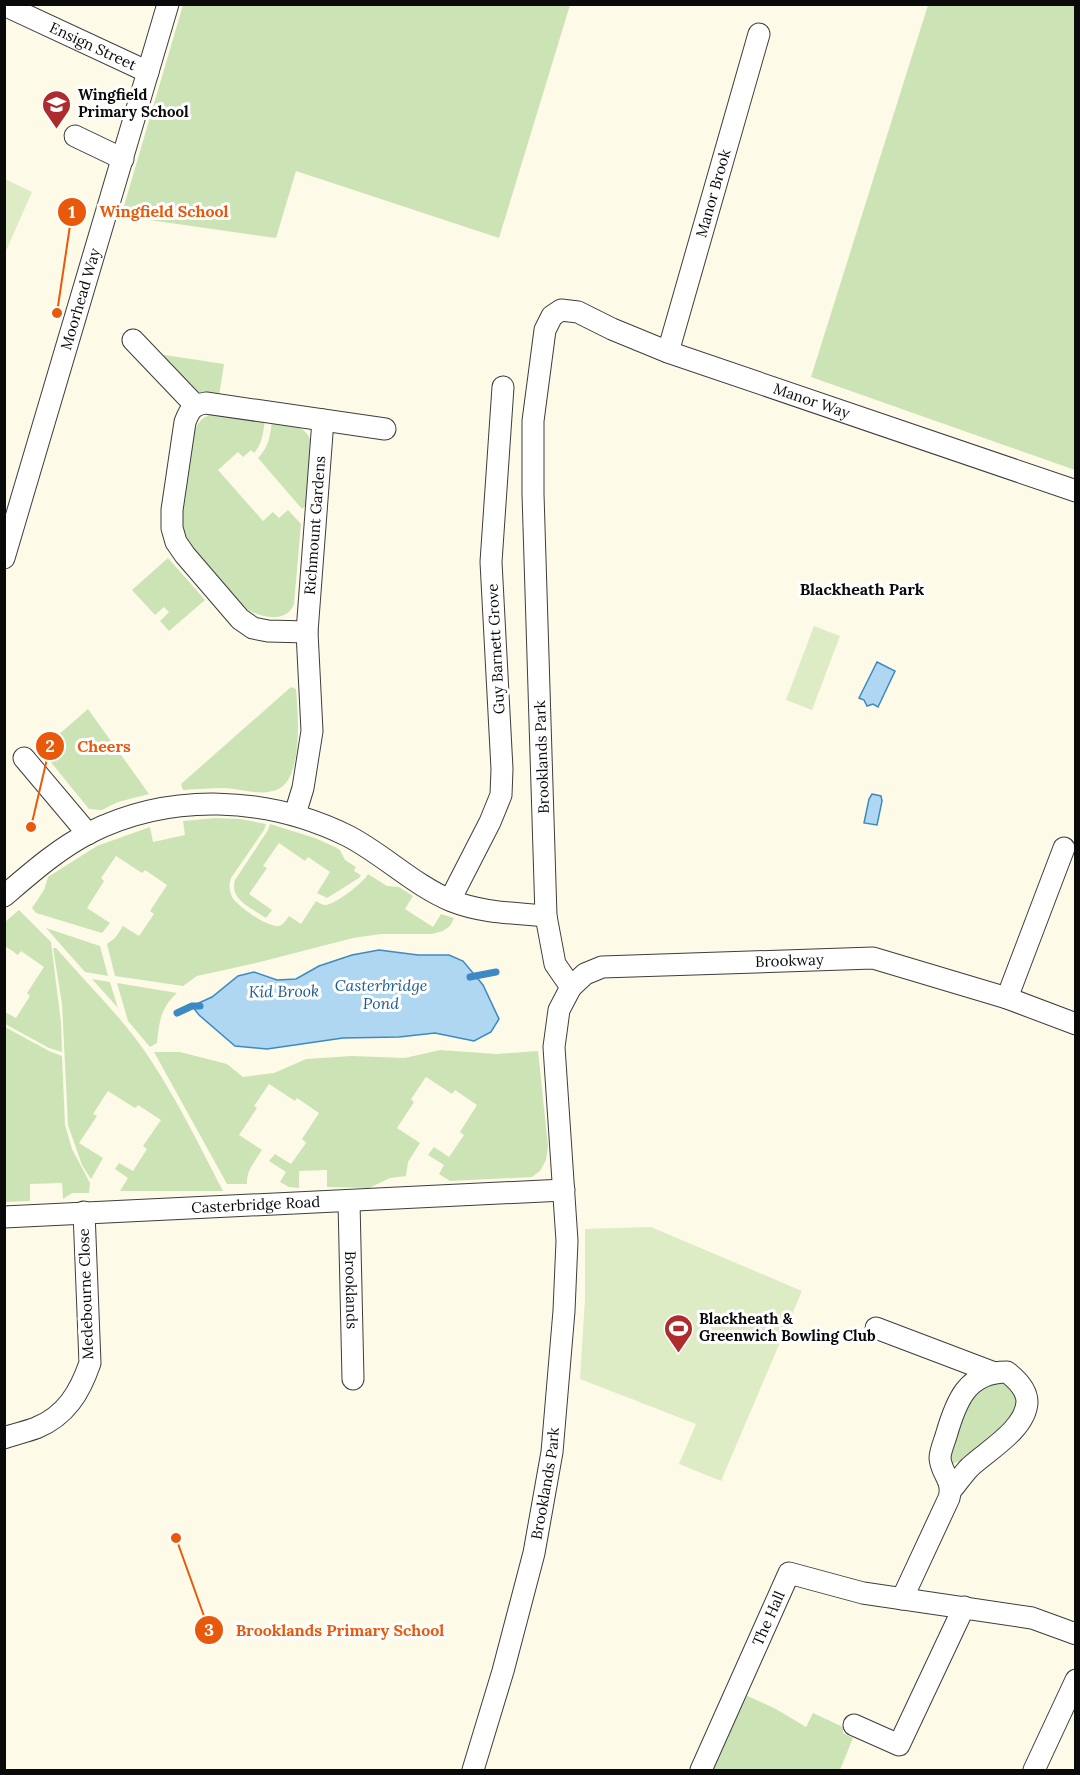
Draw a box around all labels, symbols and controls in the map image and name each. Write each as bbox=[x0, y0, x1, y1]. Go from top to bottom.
street label: Ensign Street bbox=[47, 18, 140, 74]
place label: Wingfield Primary School bbox=[78, 85, 189, 121]
school or university icon: Wingfield Primary School bbox=[41, 88, 73, 130]
street label: Manor Brook bbox=[691, 147, 735, 240]
callout: Wingfield School bbox=[57, 195, 240, 229]
text: 1 bbox=[68, 200, 76, 223]
text: Wingfield School bbox=[99, 201, 229, 221]
street label: Moorhead Way bbox=[56, 246, 104, 352]
street label: Manor Way bbox=[771, 379, 853, 422]
street label: Richmount Gardens bbox=[300, 455, 329, 595]
district label: Blackheath Park bbox=[800, 579, 925, 599]
street label: Guy Barnett Grove bbox=[483, 583, 508, 715]
street label: Brooklands Park bbox=[530, 700, 553, 814]
callout: Cheers bbox=[35, 729, 142, 763]
text: 2 bbox=[45, 734, 55, 757]
text: Cheers bbox=[77, 736, 131, 756]
street label: Brookway bbox=[755, 950, 824, 971]
water label: Casterbridge Pond bbox=[335, 975, 428, 1013]
water label: Kid Brook bbox=[249, 980, 319, 1002]
street label: Casterbridge Road bbox=[191, 1192, 321, 1217]
street label: Medebourne Close bbox=[74, 1228, 97, 1360]
street label: Brooklands bbox=[341, 1251, 362, 1329]
place label: Blackheath & Greenwich Bowling Club bbox=[699, 1309, 876, 1345]
sports icon: Blackheath & Greenwich Bowling Club bbox=[662, 1312, 694, 1354]
street label: Brooklands Park bbox=[527, 1427, 563, 1541]
street label: The Hall bbox=[748, 1588, 789, 1649]
callout: Brooklands Primary School bbox=[194, 1613, 456, 1647]
text: 3 bbox=[204, 1618, 214, 1641]
text: Brooklands Primary School bbox=[236, 1620, 444, 1640]

